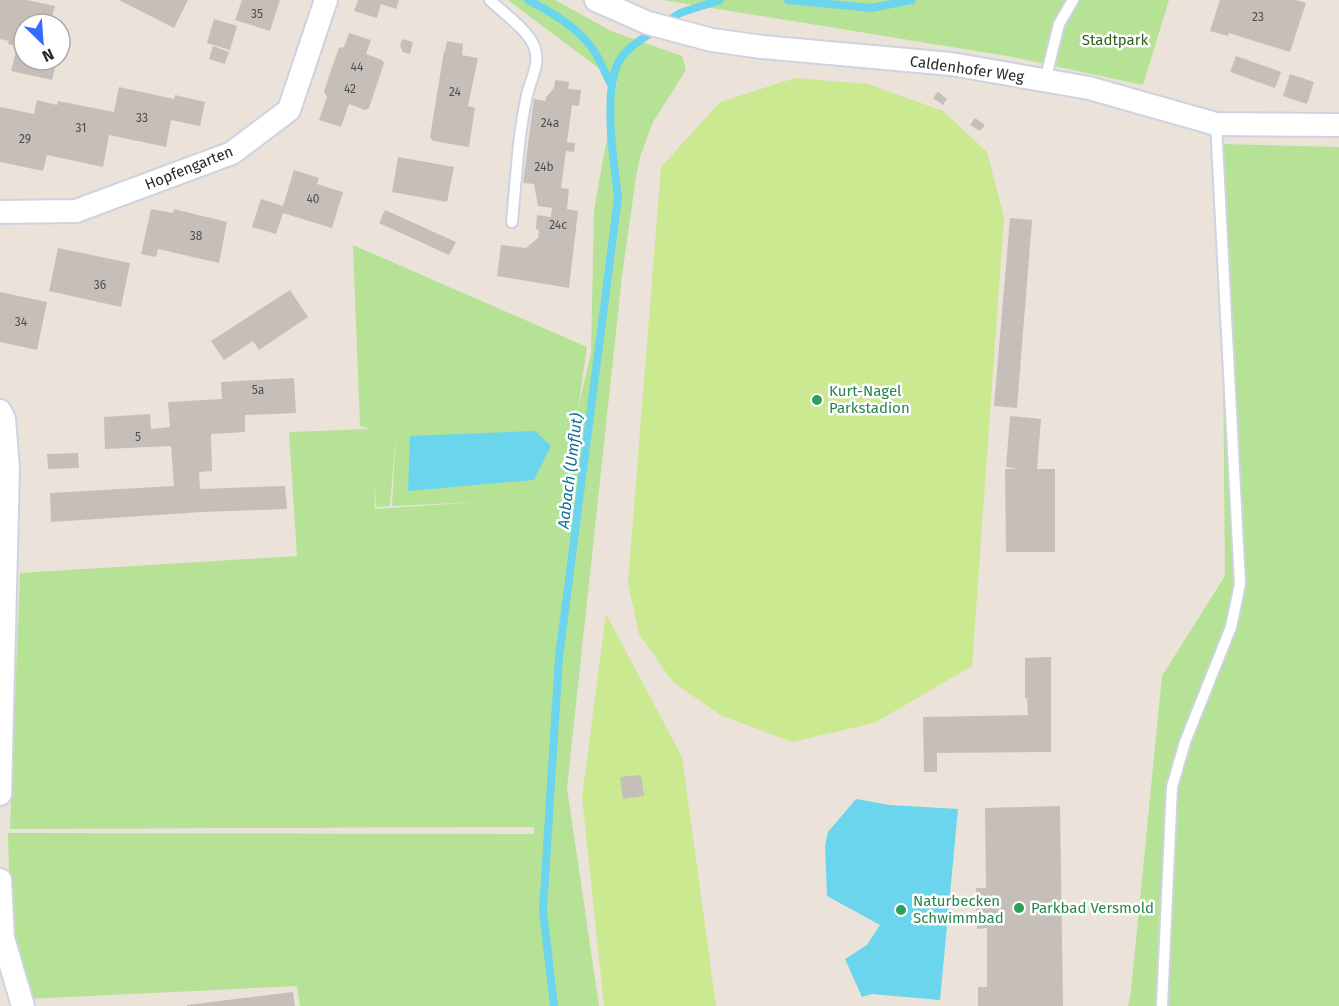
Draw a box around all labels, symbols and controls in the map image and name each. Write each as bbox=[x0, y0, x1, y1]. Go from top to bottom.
house number: 35 bbox=[251, 7, 263, 21]
house number: 23 bbox=[1252, 10, 1264, 24]
north arrow bbox=[12, 12, 72, 72]
park label: Stadtpark bbox=[1082, 31, 1149, 49]
text: N bbox=[39, 44, 57, 66]
street label: Caldenhofer Weg bbox=[909, 52, 1025, 86]
house number: 44 bbox=[351, 60, 364, 74]
house number: 42 bbox=[344, 82, 356, 96]
house number: 24 bbox=[449, 85, 462, 99]
house number: 33 bbox=[136, 111, 148, 125]
house number: 24a bbox=[541, 116, 559, 130]
house number: 31 bbox=[76, 121, 86, 135]
house number: 29 bbox=[19, 132, 31, 146]
street label: Hopfengarten bbox=[142, 142, 236, 194]
house number: 24b bbox=[534, 160, 554, 174]
house number: 40 bbox=[306, 192, 320, 206]
house number: 24c bbox=[549, 218, 567, 232]
house number: 38 bbox=[190, 229, 203, 243]
house number: 36 bbox=[94, 278, 106, 292]
house number: 34 bbox=[15, 315, 28, 329]
place label: Kurt-Nagel Parkstadion bbox=[829, 382, 910, 417]
house number: 5a bbox=[252, 383, 264, 397]
marker: Kurt-Nagel Parkstadion bbox=[810, 393, 824, 407]
water label: Aabach (Umflut) bbox=[553, 412, 587, 531]
house number: 5 bbox=[135, 430, 141, 444]
place label: Naturbecken Schwimmbad bbox=[913, 892, 1004, 927]
place label: Parkbad Versmold bbox=[1031, 899, 1154, 917]
marker: Parkbad Versmold bbox=[1012, 901, 1026, 915]
marker: Naturbecken Schwimmbad bbox=[894, 903, 908, 917]

